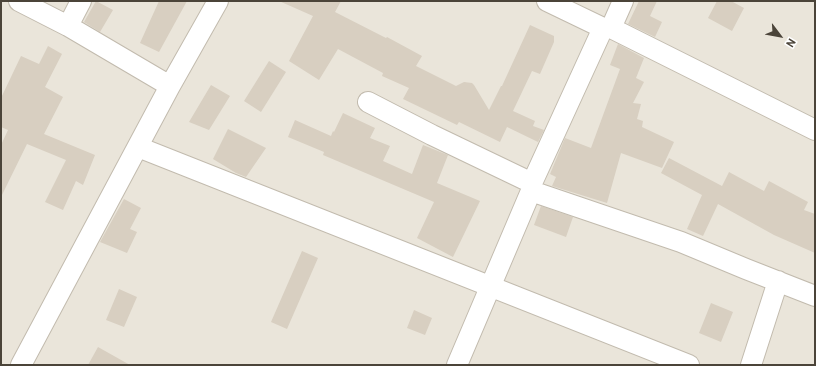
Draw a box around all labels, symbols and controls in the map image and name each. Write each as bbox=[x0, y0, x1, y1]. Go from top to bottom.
north arrow bbox=[760, 16, 800, 56]
text: N bbox=[782, 35, 798, 49]

